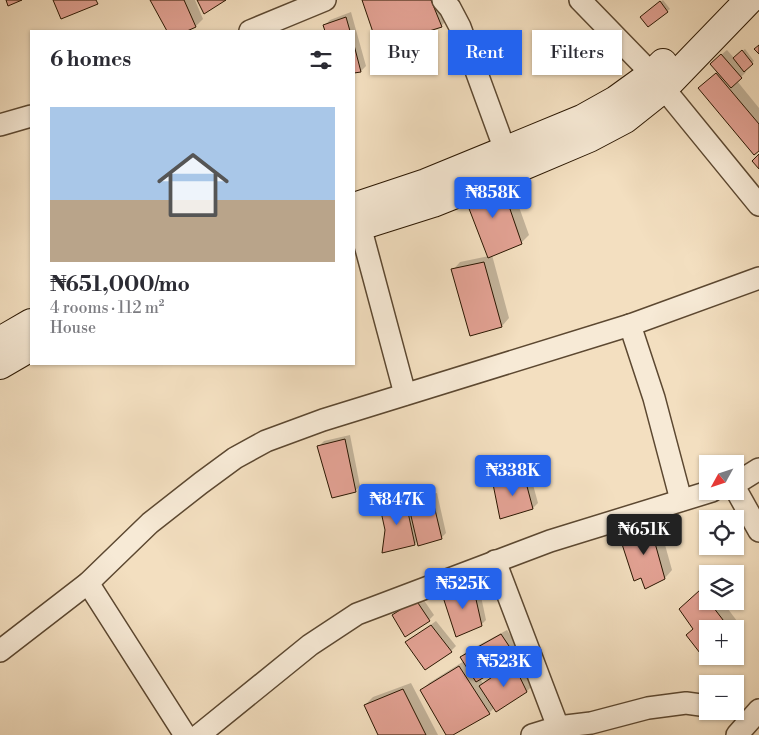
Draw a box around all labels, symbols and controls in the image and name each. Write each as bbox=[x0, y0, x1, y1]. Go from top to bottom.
chip: Buy bbox=[370, 30, 438, 75]
chip: Rent bbox=[448, 30, 522, 75]
chip: Filters bbox=[532, 30, 622, 75]
icon: filters bbox=[307, 46, 335, 74]
text: 6 homes bbox=[50, 47, 131, 73]
icon: home bbox=[148, 140, 238, 230]
pin: ₦858K bbox=[458, 176, 528, 219]
text: ₦858K bbox=[465, 183, 521, 203]
text: ₦651,000/mo bbox=[50, 272, 190, 298]
text: 4 rooms · 112 m² bbox=[50, 298, 164, 318]
text: House bbox=[50, 318, 96, 338]
pin: ₦338K bbox=[478, 454, 548, 497]
north arrow bbox=[699, 455, 744, 500]
map controls bbox=[699, 455, 744, 720]
text: ₦338K bbox=[486, 461, 540, 481]
pin: ₦847K bbox=[362, 484, 432, 526]
text: ₦847K bbox=[370, 490, 424, 510]
button: locate bbox=[699, 510, 744, 555]
pin: ₦651K bbox=[609, 514, 679, 556]
text: ₦651K bbox=[618, 520, 670, 540]
button: layers bbox=[699, 565, 744, 610]
pin: ₦525K bbox=[428, 568, 498, 610]
text: ₦525K bbox=[436, 574, 490, 594]
button: + bbox=[699, 620, 744, 665]
pin: ₦523K bbox=[469, 646, 539, 688]
text: ₦523K bbox=[477, 652, 531, 672]
button: − bbox=[699, 675, 744, 720]

